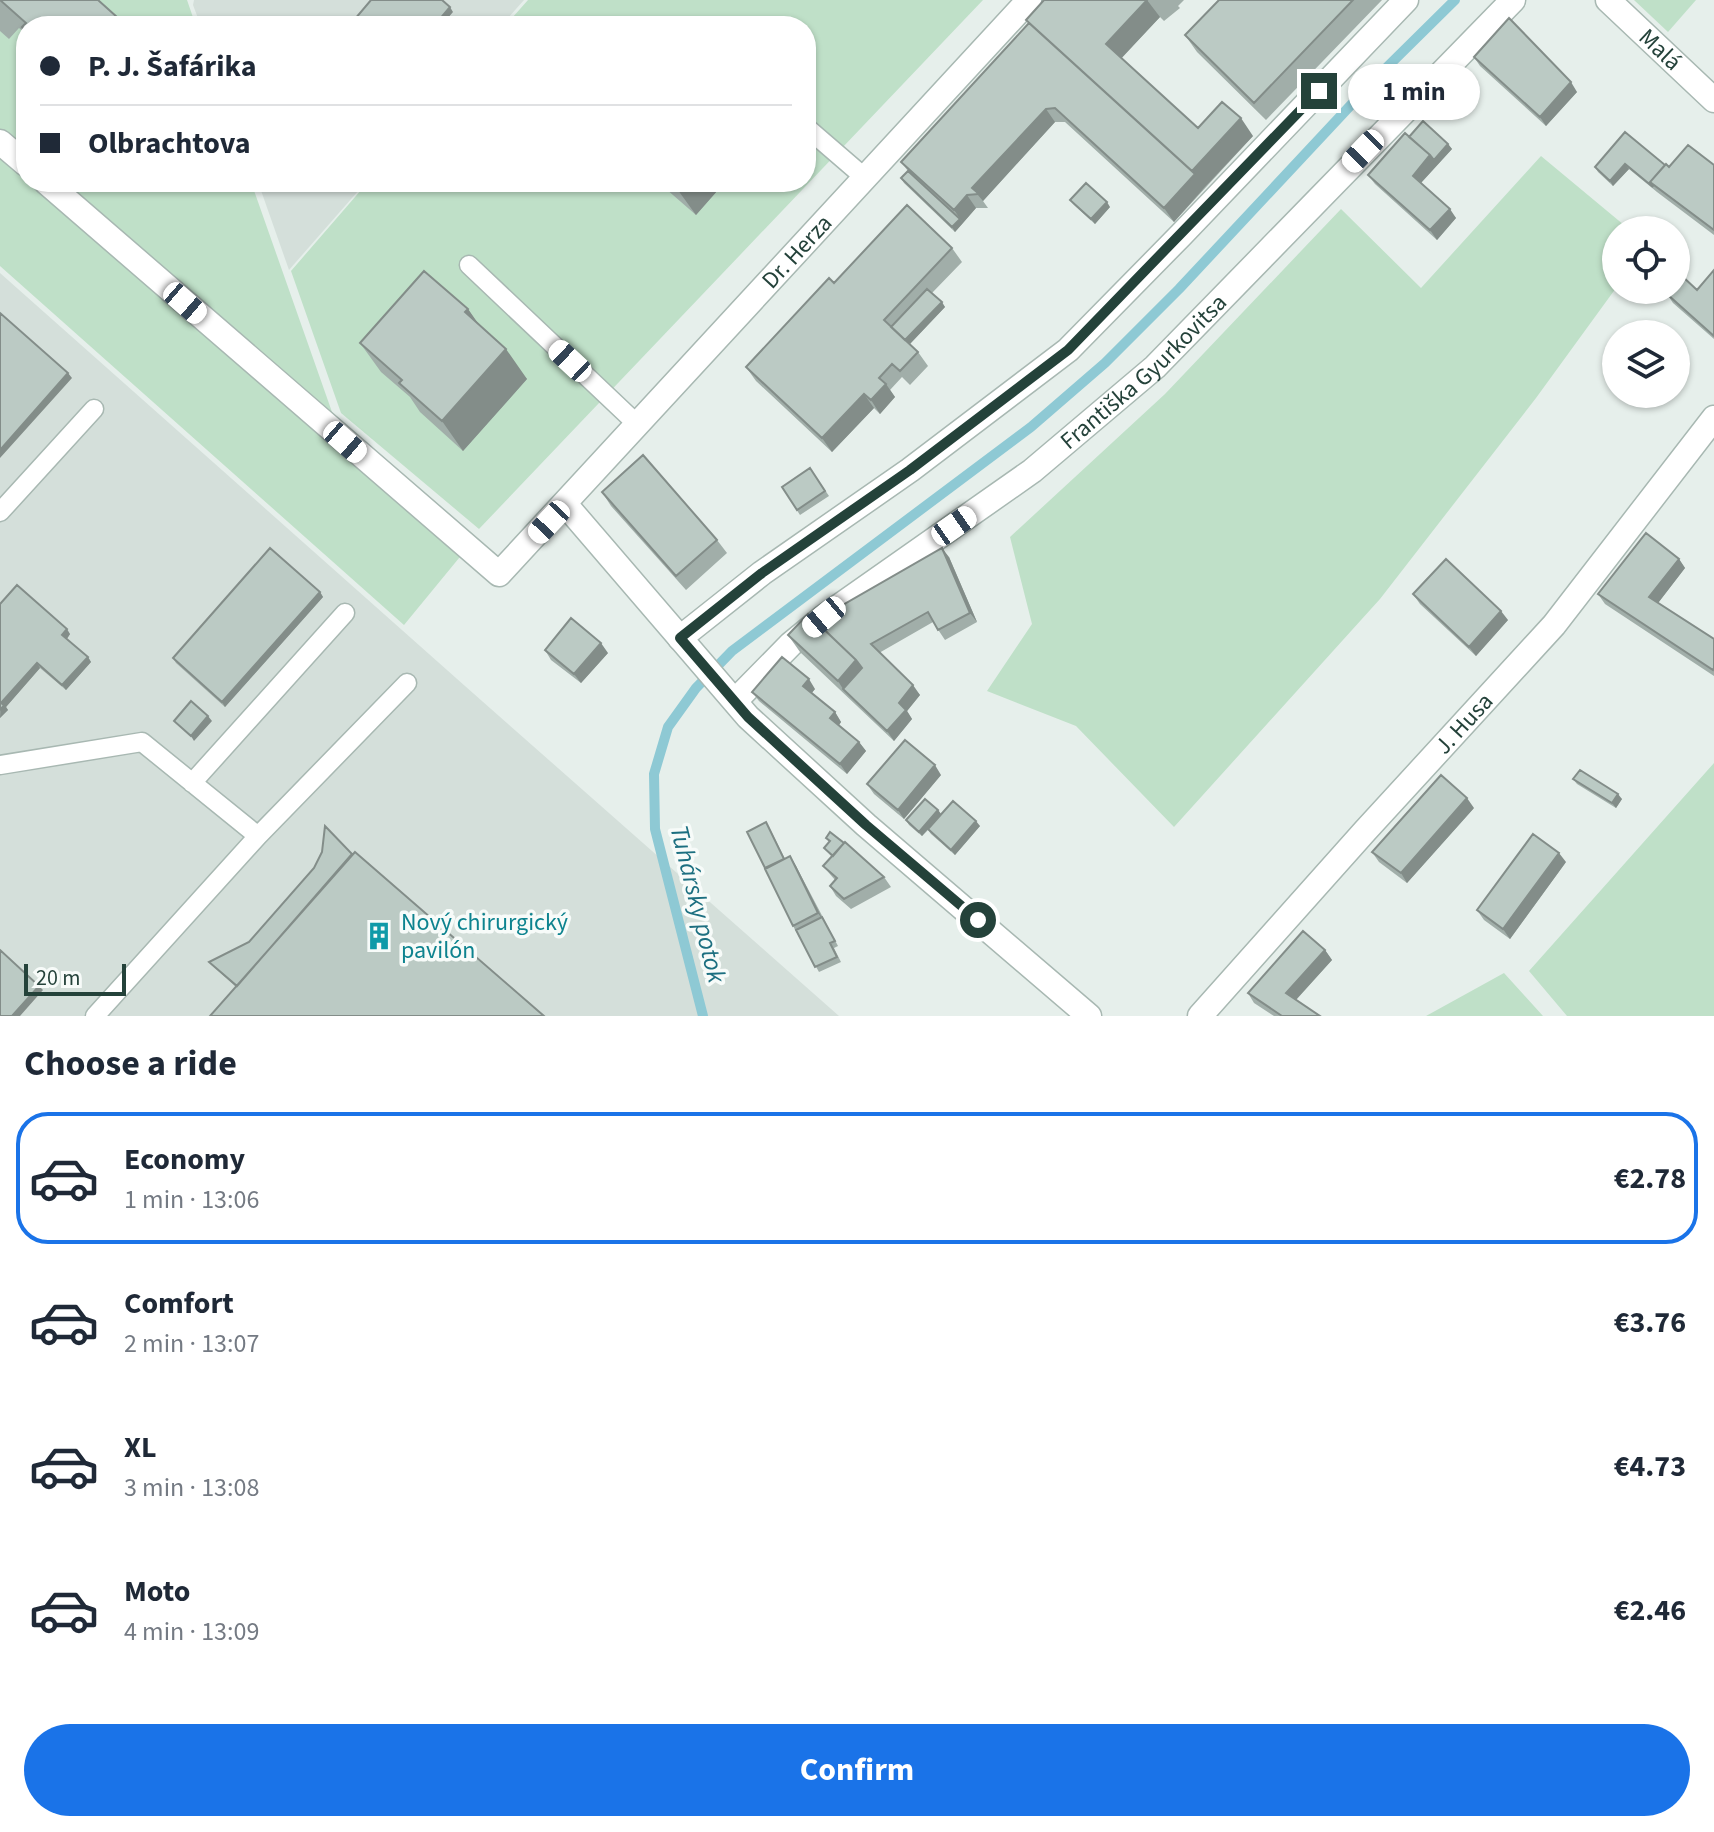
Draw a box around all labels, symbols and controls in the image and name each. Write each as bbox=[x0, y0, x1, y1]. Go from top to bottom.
street label: Malá bbox=[1631, 20, 1690, 79]
text: P. J. Šafárika bbox=[88, 45, 256, 88]
callout: 1 min bbox=[1347, 63, 1479, 119]
route end bbox=[1301, 73, 1337, 109]
text: 1 min bbox=[1382, 73, 1446, 110]
text: Olbrachtova bbox=[88, 122, 251, 165]
car bbox=[1338, 125, 1388, 177]
street label: Dr. Herza bbox=[753, 207, 840, 296]
map controls bbox=[1602, 216, 1690, 408]
button: locate bbox=[1602, 216, 1690, 304]
car bbox=[159, 278, 211, 328]
street label: Františka Gyurkovitsa bbox=[1052, 286, 1235, 458]
button: layers bbox=[1602, 320, 1690, 408]
car bbox=[544, 336, 596, 386]
car bbox=[319, 417, 371, 467]
car bbox=[524, 496, 574, 548]
car bbox=[927, 502, 981, 550]
car bbox=[798, 592, 850, 642]
street label: J. Husa bbox=[1426, 685, 1501, 762]
water label: Tuhársky potok bbox=[661, 821, 736, 987]
route start bbox=[960, 902, 996, 938]
place label: Nový chirurgický pavilón bbox=[401, 905, 568, 968]
building icon: Nový chirurgický pavilón bbox=[364, 921, 394, 951]
scale bar bbox=[24, 960, 126, 996]
text: 20 m bbox=[36, 962, 81, 994]
text: Choose a ride bbox=[24, 1038, 237, 1089]
text: Economy bbox=[124, 1138, 245, 1181]
icon: car bbox=[28, 1142, 100, 1214]
text: €2.78 bbox=[1614, 1157, 1686, 1200]
text: 1 min · 13:06 bbox=[124, 1181, 259, 1218]
text: Comfort bbox=[124, 1282, 234, 1325]
icon: car bbox=[28, 1286, 100, 1358]
text: €3.76 bbox=[1614, 1301, 1686, 1344]
text: 2 min · 13:07 bbox=[124, 1325, 259, 1362]
text: XL bbox=[124, 1426, 157, 1469]
icon: car bbox=[28, 1430, 100, 1502]
text: €4.73 bbox=[1614, 1445, 1686, 1488]
text: 3 min · 13:08 bbox=[124, 1469, 259, 1506]
text: Moto bbox=[124, 1570, 190, 1613]
icon: car bbox=[28, 1574, 100, 1646]
text: €2.46 bbox=[1614, 1589, 1686, 1632]
text: 4 min · 13:09 bbox=[124, 1613, 259, 1650]
button: Confirm bbox=[24, 1724, 1690, 1816]

